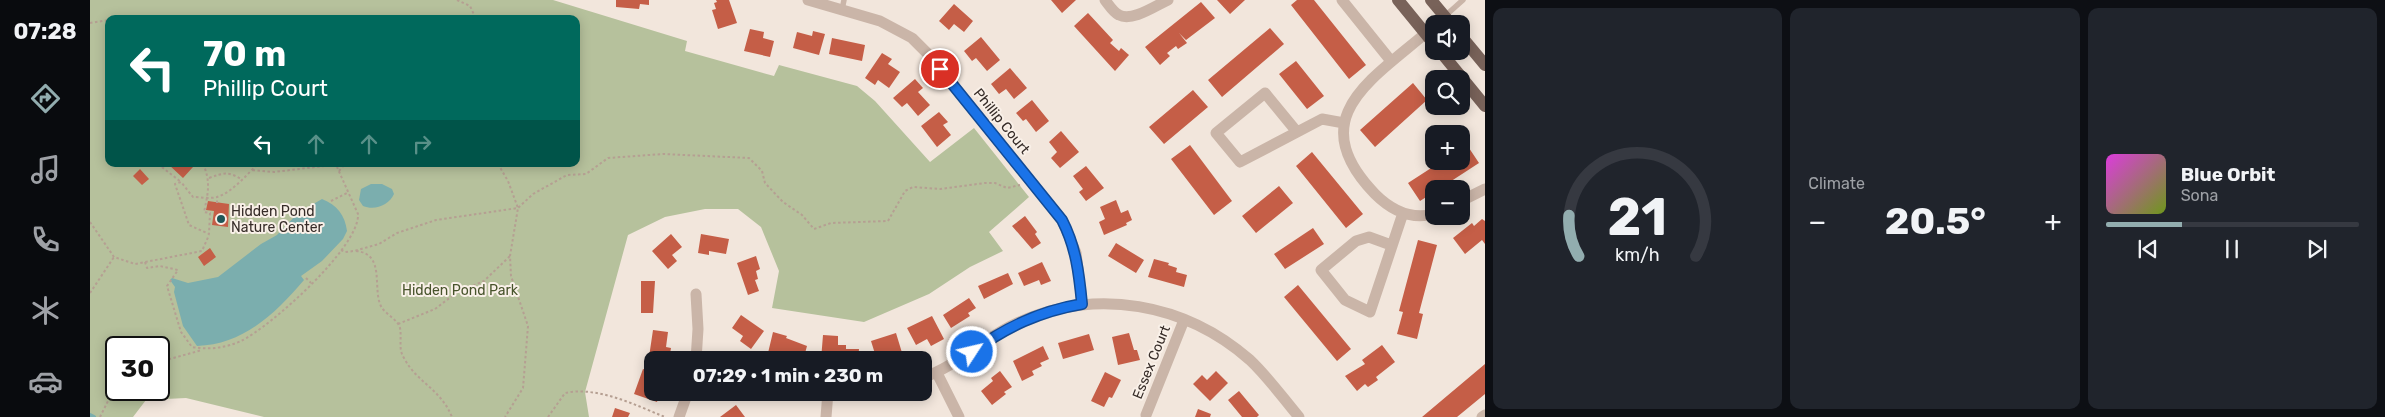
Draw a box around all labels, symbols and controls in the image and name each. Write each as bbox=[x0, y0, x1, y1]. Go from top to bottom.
map controls bbox=[1425, 15, 1470, 225]
button: sound bbox=[1425, 15, 1470, 60]
text: 07:28 bbox=[13, 18, 77, 45]
text: 70 m bbox=[203, 33, 286, 75]
icon: left bbox=[120, 35, 185, 100]
pin bbox=[919, 48, 961, 90]
icon: arrive bbox=[926, 55, 954, 83]
button: search bbox=[1425, 70, 1470, 115]
text: Phillip Court bbox=[203, 75, 328, 102]
icon: directions bbox=[28, 81, 63, 116]
street label: Phillip Court bbox=[970, 85, 1034, 158]
button: + bbox=[1425, 125, 1470, 170]
icon: left bbox=[249, 130, 277, 158]
icon: ahead bbox=[302, 130, 330, 158]
icon: ahead bbox=[355, 130, 383, 158]
icon: right bbox=[408, 130, 436, 158]
icon: music bbox=[28, 152, 63, 187]
text: Blue Orbit bbox=[2181, 163, 2275, 186]
text: Climate bbox=[1808, 174, 1865, 193]
button: − bbox=[1425, 180, 1470, 225]
text: 21 bbox=[1608, 186, 1667, 248]
text: Sona bbox=[2181, 186, 2218, 205]
text: 20.5° bbox=[1885, 198, 1986, 244]
place label: Hidden Pond Nature Center bbox=[231, 203, 324, 236]
text: − bbox=[1808, 205, 1827, 238]
text: + bbox=[2044, 205, 2062, 238]
marker: Hidden Pond Nature Center bbox=[215, 213, 227, 225]
icon: phone bbox=[28, 222, 63, 257]
icon: previous bbox=[2134, 235, 2162, 263]
icon: pause bbox=[2218, 235, 2246, 263]
icon: next bbox=[2303, 235, 2331, 263]
text: km/h bbox=[1615, 244, 1660, 265]
park label: Hidden Pond Park bbox=[402, 282, 519, 299]
icon: climate bbox=[28, 293, 63, 328]
street label: Essex Court bbox=[1129, 322, 1174, 402]
position arrow bbox=[945, 325, 997, 377]
speed limit sign: 30 bbox=[105, 336, 170, 401]
icon: car bbox=[28, 364, 63, 399]
text: 07:29 · 1 min · 230 m bbox=[693, 364, 883, 387]

